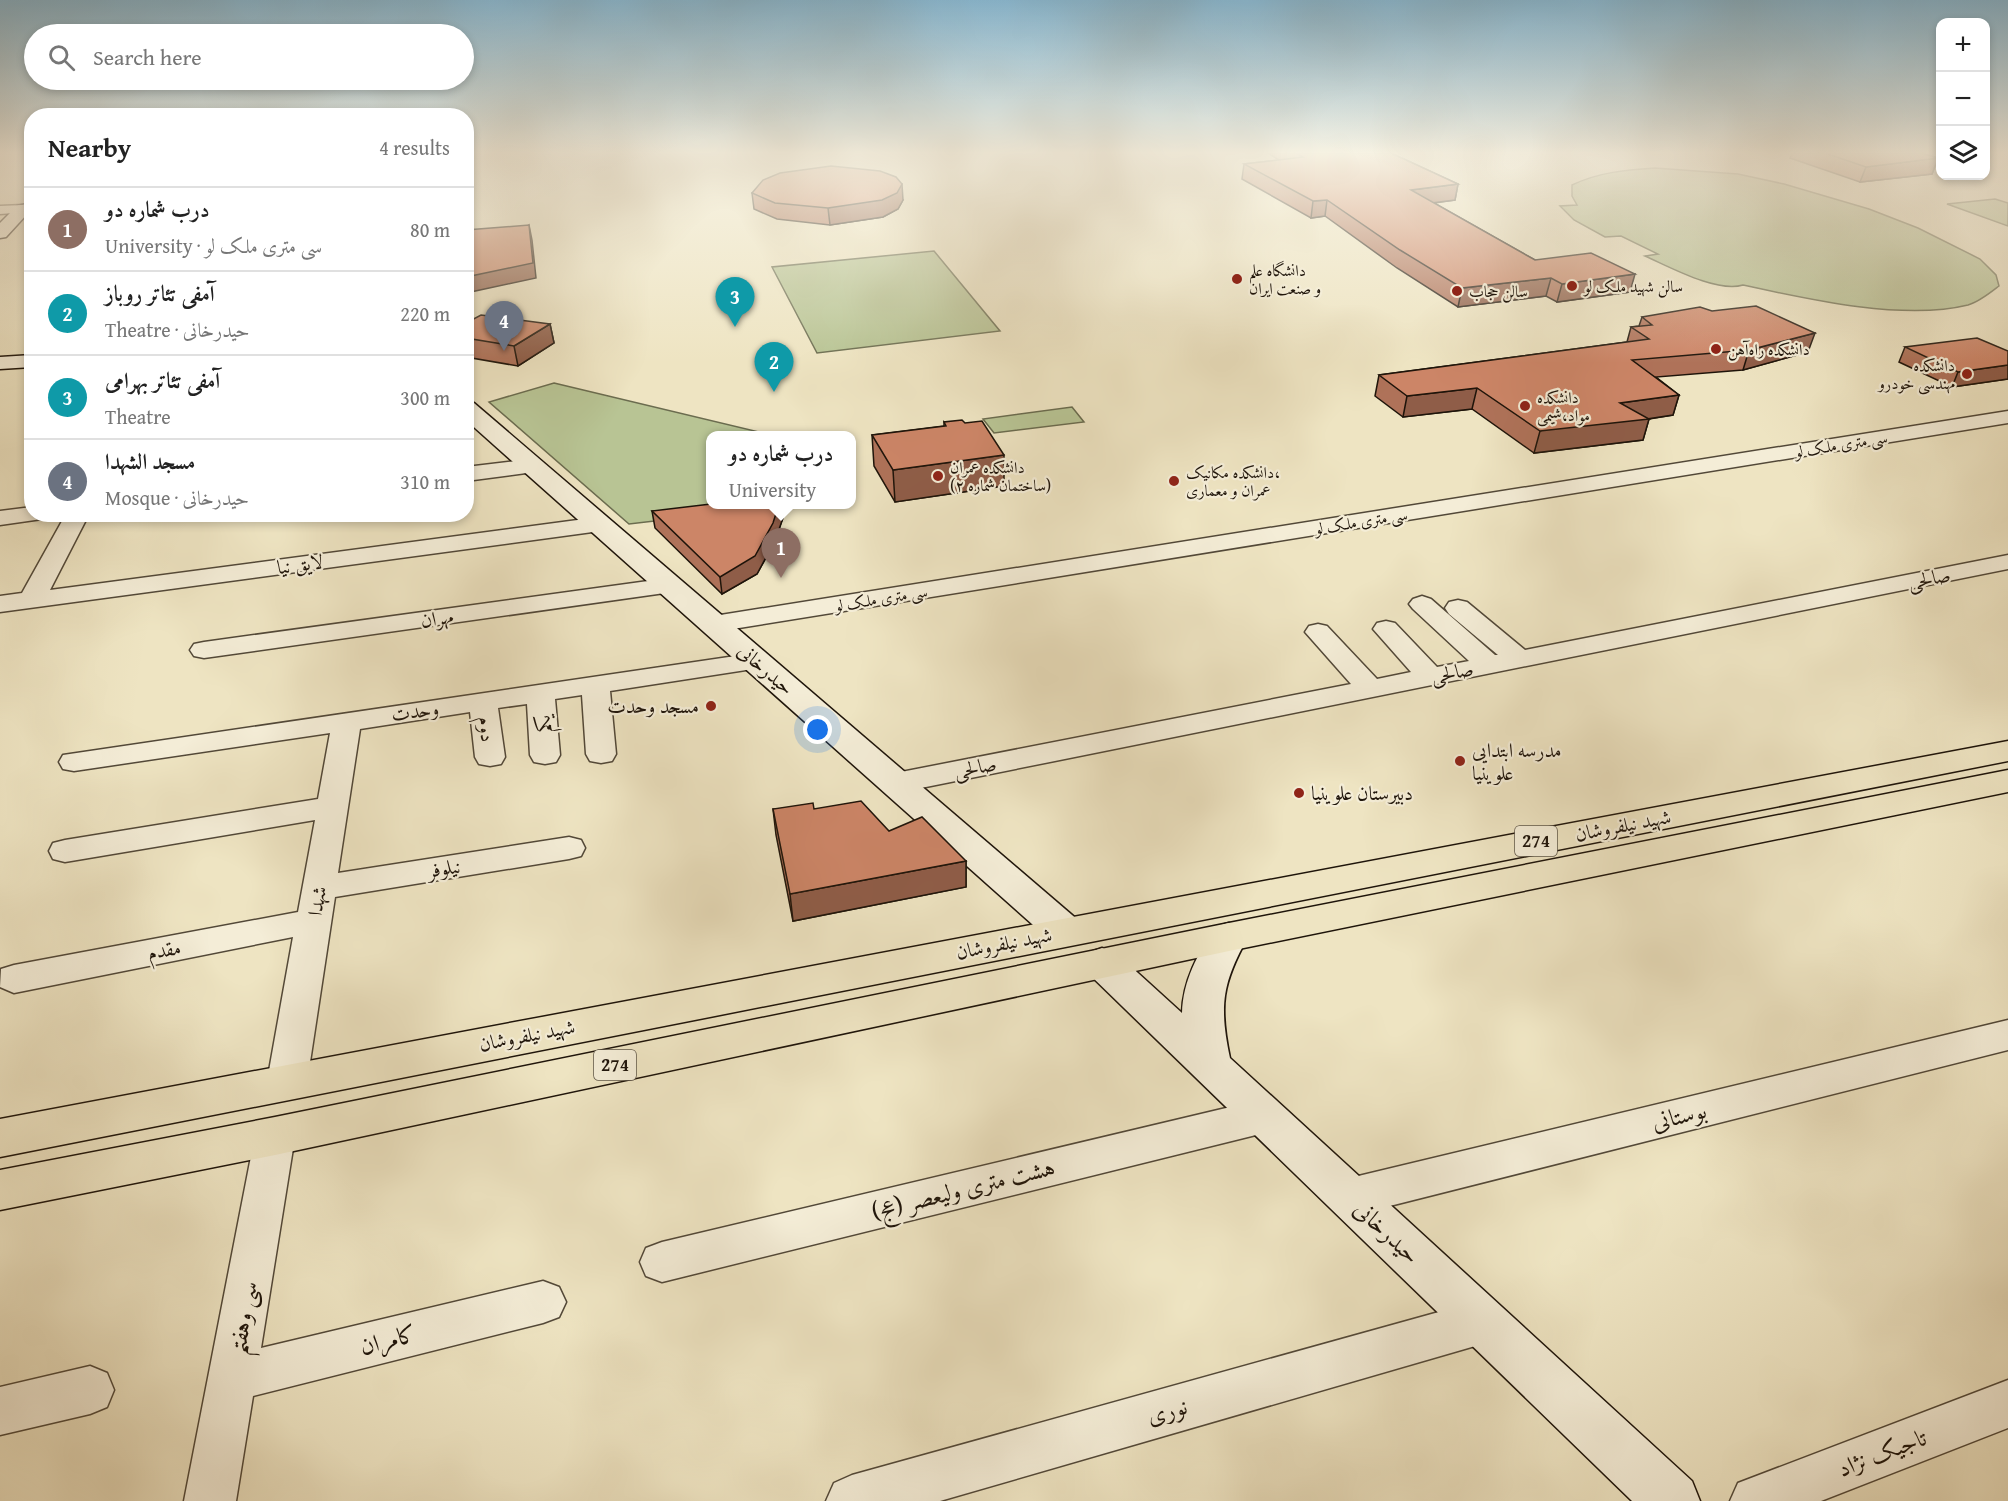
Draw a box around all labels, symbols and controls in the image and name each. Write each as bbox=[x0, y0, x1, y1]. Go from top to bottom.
map controls bbox=[1936, 18, 1990, 180]
button: + bbox=[1936, 18, 1990, 72]
search box bbox=[24, 24, 474, 90]
icon: search bbox=[45, 41, 78, 74]
text: Search here bbox=[93, 41, 202, 73]
button: − bbox=[1936, 72, 1990, 126]
button: layers bbox=[1936, 126, 1990, 180]
text: Nearby bbox=[48, 128, 131, 167]
text: 4 results bbox=[379, 133, 450, 162]
text: درب شماره دو bbox=[105, 193, 210, 225]
text: 1 bbox=[62, 215, 73, 244]
text: 80 m bbox=[410, 215, 450, 244]
text: University · سی متری ملک لو bbox=[105, 231, 322, 260]
place label: دانشگاه علم و صنعت ایران bbox=[1249, 258, 1321, 300]
marker: دانشگاه علم و صنعت ایران bbox=[1230, 272, 1244, 286]
place label: سالن شهید ملک لو bbox=[1582, 274, 1683, 298]
text: آمفی تئاتر روباز bbox=[105, 277, 215, 309]
pin: 3 bbox=[716, 278, 754, 327]
place label: سالن حجاب bbox=[1469, 279, 1528, 303]
marker: سالن شهید ملک لو bbox=[1565, 279, 1579, 293]
marker: سالن حجاب bbox=[1450, 284, 1464, 298]
text: 2 bbox=[62, 299, 73, 328]
text: 220 m bbox=[400, 299, 450, 328]
pin: 4 bbox=[484, 302, 524, 351]
text: Theatre · حیدرخانی bbox=[105, 315, 250, 344]
place label: دانشکده راه‌آهن bbox=[1728, 337, 1810, 361]
pin: 2 bbox=[754, 342, 794, 392]
marker: دانشکده راه‌آهن bbox=[1709, 342, 1723, 356]
place label: دانشکده مهندسی خودرو bbox=[1876, 353, 1955, 395]
text: آمفی تئاتر بهرامی bbox=[105, 364, 220, 396]
marker: دانشکده مهندسی خودرو bbox=[1960, 367, 1974, 381]
text: 3 bbox=[62, 383, 73, 412]
text: 300 m bbox=[400, 383, 450, 412]
place label: دانشکده مواد،شیمی bbox=[1537, 385, 1590, 427]
marker: دانشکده مواد،شیمی bbox=[1518, 399, 1532, 413]
text: Theatre bbox=[105, 402, 171, 431]
street label: سی متری ملک لو bbox=[1791, 425, 1889, 463]
popup bbox=[706, 431, 856, 509]
text: درب شماره دو bbox=[729, 437, 833, 469]
text: مسجد الشهدا bbox=[105, 445, 195, 477]
place label: دانشکده عمران (ساختمان شماره ۲) bbox=[950, 455, 1051, 497]
place label: دانشکده مکانیک، عمران و معماری bbox=[1186, 460, 1280, 502]
text: 4 bbox=[62, 467, 73, 496]
text: 310 m bbox=[400, 467, 450, 496]
marker: دانشکده عمران (ساختمان شماره ۲) bbox=[931, 469, 945, 483]
marker: دانشکده مکانیک، عمران و معماری bbox=[1167, 474, 1181, 488]
text: University bbox=[729, 475, 816, 504]
text: Mosque · حیدرخانی bbox=[105, 483, 249, 512]
street label: سی متری ملک لو bbox=[1311, 502, 1409, 540]
pin: 1 bbox=[762, 528, 800, 578]
street label: لایق نیا bbox=[275, 546, 325, 581]
street label: صالحی bbox=[1905, 559, 1953, 596]
street label: سی متری ملک لو bbox=[831, 579, 929, 617]
street label: مهران bbox=[418, 601, 456, 634]
street label: حیدرخانی bbox=[732, 636, 801, 701]
street label: صالحی bbox=[1428, 653, 1476, 690]
place label: مسجد وحدت bbox=[607, 691, 699, 720]
street label: وحدت bbox=[389, 693, 441, 728]
marker: مسجد وحدت bbox=[704, 699, 718, 713]
street label: یکم bbox=[527, 713, 563, 734]
street label: دوم bbox=[468, 714, 503, 744]
your location bbox=[803, 715, 832, 744]
place label: مدرسه ابتدایی علوینیا bbox=[1472, 735, 1562, 787]
street label: صالحی bbox=[951, 748, 999, 785]
marker: مدرسه ابتدایی علوینیا bbox=[1453, 754, 1467, 768]
place label: دبیرستان علوینیا bbox=[1311, 778, 1413, 807]
marker: دبیرستان علوینیا bbox=[1292, 786, 1306, 800]
street label: شهید نیلفروشان bbox=[1572, 801, 1673, 848]
road number: 274 bbox=[1515, 826, 1557, 856]
street label: نیلوفر bbox=[423, 851, 463, 885]
street label: شهدا bbox=[300, 884, 333, 918]
street label: شهید نیلفروشان bbox=[953, 919, 1054, 966]
street label: مقدم bbox=[145, 932, 184, 971]
street label: شهید نیلفروشان bbox=[476, 1011, 577, 1058]
road number: 274 bbox=[594, 1050, 636, 1080]
street label: بوستانی bbox=[1648, 1092, 1710, 1139]
street label: هشت متری ولیعصر (عج) bbox=[867, 1149, 1059, 1231]
street label: حیدرخانی bbox=[1346, 1192, 1429, 1272]
street label: سی وهفتم bbox=[219, 1278, 273, 1359]
street label: کامران bbox=[356, 1316, 420, 1363]
street label: نوری bbox=[1142, 1388, 1191, 1433]
street label: تاجیک نژاد bbox=[1832, 1419, 1932, 1486]

